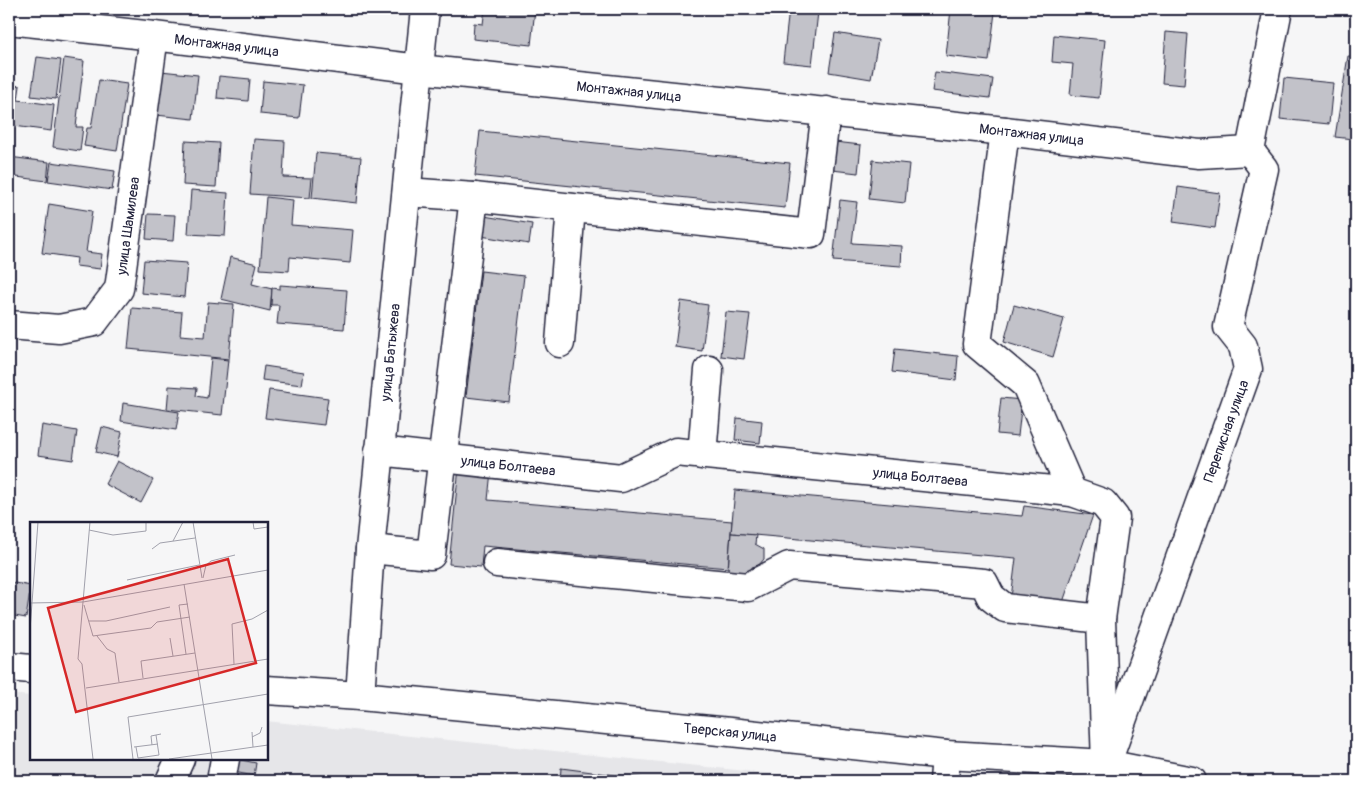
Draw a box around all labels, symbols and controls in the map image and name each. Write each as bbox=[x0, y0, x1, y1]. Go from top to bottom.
street label: Монтажная улица bbox=[173, 31, 280, 60]
street label: Монтажная улица bbox=[576, 78, 682, 106]
street label: Монтажная улица bbox=[978, 120, 1085, 149]
street label: улица Шамилева bbox=[113, 176, 143, 277]
street label: улица Батыжева bbox=[377, 303, 404, 403]
street label: Переписная улица bbox=[1200, 378, 1252, 485]
street label: улица Болтаева bbox=[459, 452, 556, 480]
street label: улица Болтаева bbox=[871, 464, 969, 490]
inset map bbox=[30, 522, 268, 760]
street label: Тверская улица bbox=[683, 720, 777, 746]

